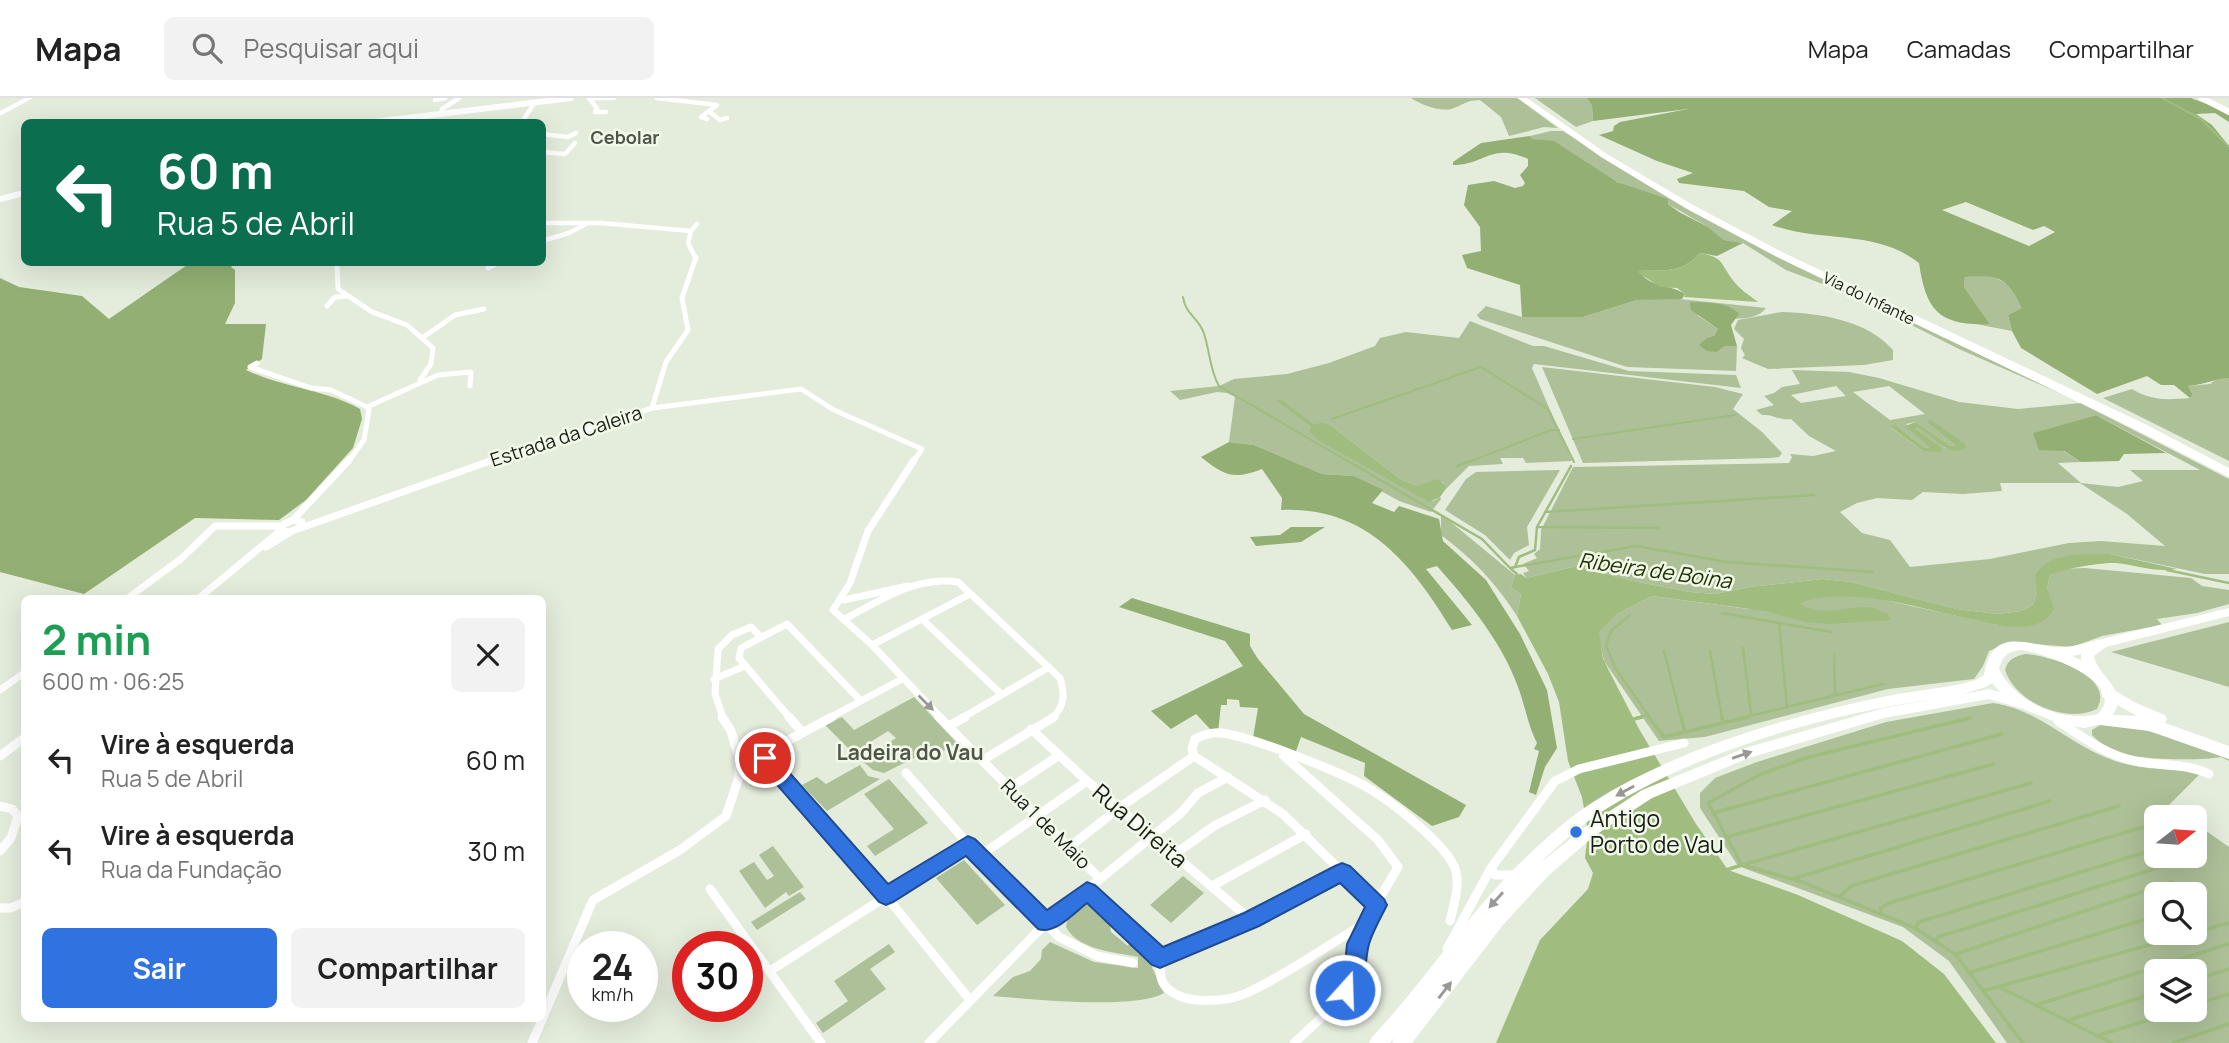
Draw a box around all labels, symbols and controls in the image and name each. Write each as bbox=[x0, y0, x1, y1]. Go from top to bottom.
search box bbox=[164, 17, 654, 80]
text: Mapa bbox=[35, 26, 122, 71]
icon: search bbox=[188, 29, 226, 67]
text: Pesquisar aqui bbox=[244, 30, 419, 66]
text: Mapa bbox=[1808, 32, 1869, 65]
text: Camadas bbox=[1907, 32, 2011, 65]
text: Compartilhar bbox=[2049, 32, 2194, 65]
district label: Cebolar bbox=[591, 125, 659, 149]
text: 60 m bbox=[157, 137, 274, 204]
icon: left bbox=[42, 147, 133, 238]
text: Rua 5 de Abril bbox=[157, 201, 355, 245]
street label: Via do Infante bbox=[1819, 266, 1919, 330]
street label: Estrada da Caleira bbox=[487, 399, 645, 473]
water label: Ribeira de Boina bbox=[1577, 545, 1735, 595]
text: 2 min bbox=[42, 610, 151, 668]
button: close bbox=[451, 618, 525, 692]
text: 600 m · 06:25 bbox=[42, 665, 184, 697]
one-way arrow bbox=[918, 695, 935, 712]
text: Vire à esquerda bbox=[101, 726, 294, 762]
pin bbox=[735, 728, 795, 788]
district label: Ladeira do Vau bbox=[836, 738, 984, 766]
icon: arrive bbox=[746, 739, 784, 777]
icon: left bbox=[42, 741, 80, 779]
text: 60 m bbox=[466, 742, 525, 778]
one-way arrow bbox=[1732, 750, 1753, 760]
text: Rua 5 de Abril bbox=[101, 762, 243, 794]
street label: Rua 1 de Maio bbox=[995, 773, 1097, 875]
street label: Rua Direita bbox=[1086, 776, 1195, 875]
one-way arrow bbox=[1615, 785, 1635, 797]
place label: Antigo Porto de Vau bbox=[1590, 802, 1724, 860]
north arrow bbox=[2144, 805, 2207, 868]
map controls bbox=[2144, 805, 2207, 1022]
text: Vire à esquerda bbox=[101, 817, 294, 853]
marker: Antigo Porto de Vau bbox=[1568, 824, 1584, 840]
icon: left bbox=[42, 832, 80, 870]
text: 30 m bbox=[468, 833, 525, 869]
text: Rua da Fundação bbox=[101, 853, 282, 885]
button: search bbox=[2144, 882, 2207, 945]
one-way arrow bbox=[1488, 891, 1504, 909]
button: Sair bbox=[42, 928, 277, 1008]
button: Compartilhar bbox=[291, 928, 525, 1008]
speed limit sign: 30 bbox=[672, 931, 763, 1022]
text: 24 bbox=[592, 943, 633, 991]
position arrow bbox=[1308, 953, 1382, 1027]
button: layers bbox=[2144, 959, 2207, 1022]
text: km/h bbox=[592, 982, 633, 1006]
one-way arrow bbox=[1437, 982, 1452, 1000]

